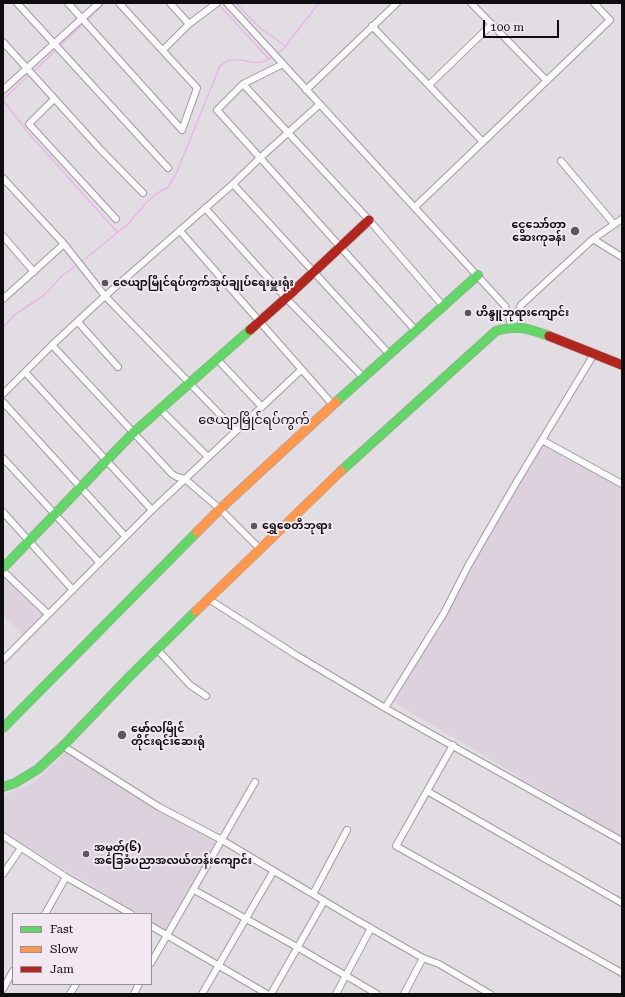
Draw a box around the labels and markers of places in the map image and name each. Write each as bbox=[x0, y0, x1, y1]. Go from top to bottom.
place label: ငွေသော်တာ ဆေးကုခန်း bbox=[511, 218, 566, 244]
marker: ငွေသော်တာ ဆေးကုခန်း bbox=[569, 225, 581, 237]
place label: ဇေယျာမြိုင်ရပ်ကွက်အုပ်ချုပ်ရေးမှူးရုံး bbox=[113, 276, 294, 290]
marker: ဇေယျာမြိုင်ရပ်ကွက်အုပ်ချုပ်ရေးမှူးရုံး bbox=[100, 278, 110, 288]
place label: ဟိန္ဒူဘုရားကျောင်း bbox=[476, 306, 569, 320]
marker: ဟိန္ဒူဘုရားကျောင်း bbox=[463, 308, 473, 318]
place label: ရွှေစေတီဘုရား bbox=[262, 519, 332, 533]
marker: ရွှေစေတီဘုရား bbox=[249, 521, 259, 531]
place label: မော်လမြိုင် တိုင်းရင်းဆေးရုံ bbox=[131, 722, 205, 748]
marker: မော်လမြိုင် တိုင်းရင်းဆေးရုံ bbox=[116, 729, 128, 741]
place label: အမှတ်(၆) အခြေခံပညာအလယ်တန်းကျောင်း bbox=[94, 841, 252, 867]
marker: အမှတ်(၆) အခြေခံပညာအလယ်တန်းကျောင်း bbox=[81, 849, 91, 859]

